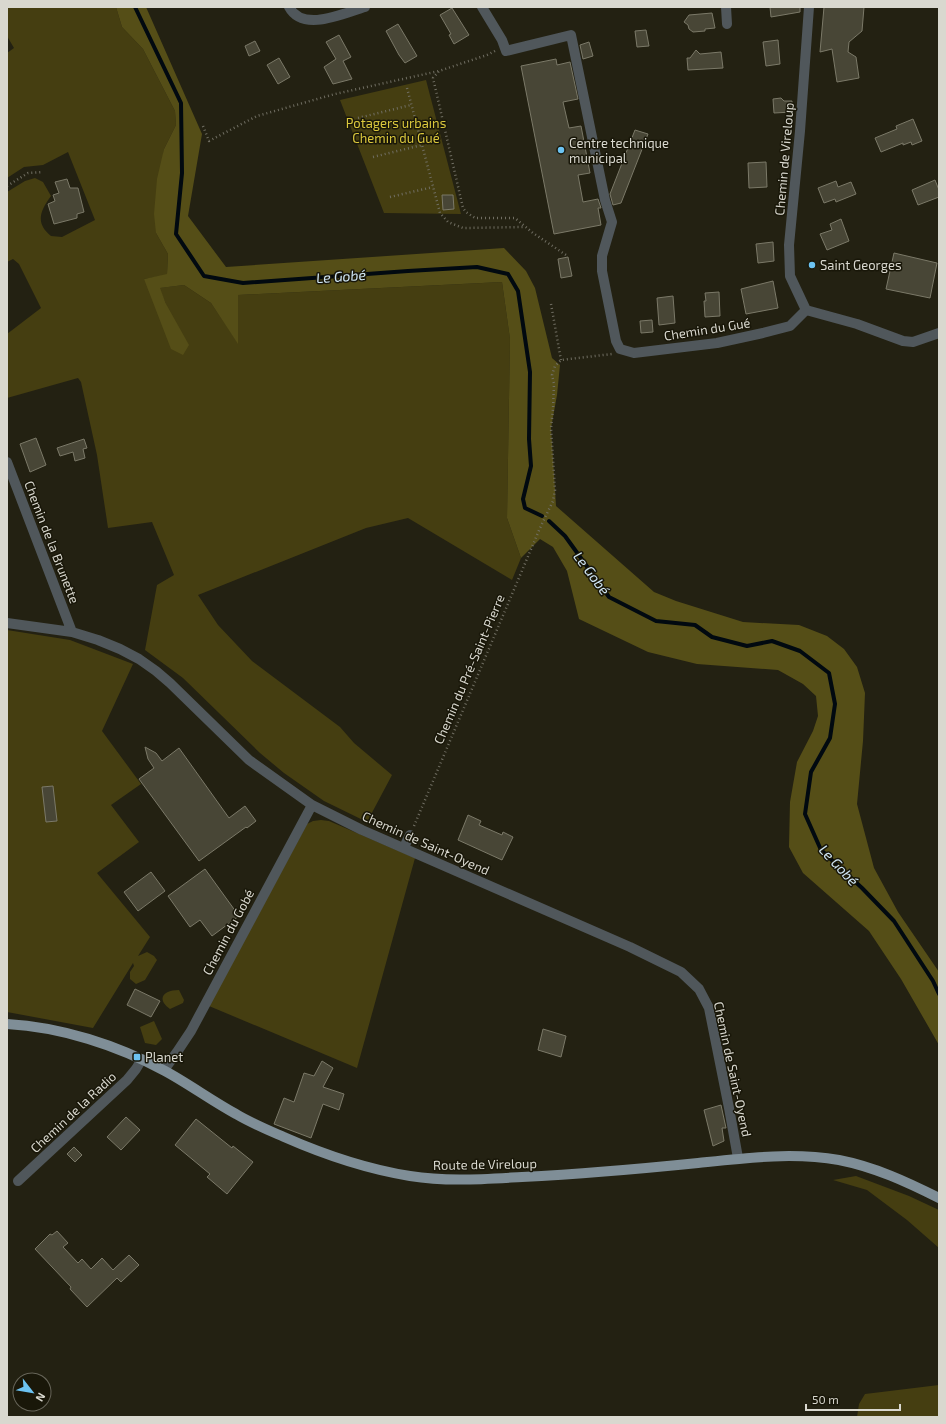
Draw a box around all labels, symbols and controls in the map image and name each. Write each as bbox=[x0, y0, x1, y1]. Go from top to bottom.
street label: Chemin de Vireloup bbox=[771, 102, 797, 216]
park label: Potagers urbains Chemin du Gué bbox=[346, 115, 446, 146]
place label: Centre technique municipal bbox=[569, 135, 669, 166]
marker: Centre technique municipal bbox=[556, 145, 566, 155]
place label: Saint Georges bbox=[820, 257, 902, 273]
marker: Saint Georges bbox=[807, 260, 817, 270]
water label: Le Gobé bbox=[316, 266, 367, 286]
street label: Chemin du Gué bbox=[663, 314, 751, 344]
street label: Chemin de la Brunette bbox=[21, 478, 83, 606]
water label: Le Gobé bbox=[570, 548, 614, 598]
street label: Chemin du Pré-Saint-Pierre bbox=[430, 592, 508, 746]
street label: Chemin de Saint-Oyend bbox=[360, 808, 492, 878]
water label: Le Gobé bbox=[816, 841, 863, 889]
street label: Chemin du Gobé bbox=[199, 886, 257, 978]
street label: Chemin de Saint-Oyend bbox=[711, 1000, 755, 1138]
place label: Planet bbox=[145, 1049, 183, 1065]
marker: Planet bbox=[132, 1052, 142, 1062]
street label: Chemin de la Radio bbox=[27, 1068, 119, 1156]
street label: Route de Vireloup bbox=[433, 1155, 537, 1173]
north arrow bbox=[12, 1372, 52, 1412]
scale bar bbox=[806, 1386, 900, 1412]
text: N bbox=[33, 1391, 49, 1404]
text: 50 m bbox=[812, 1392, 839, 1406]

